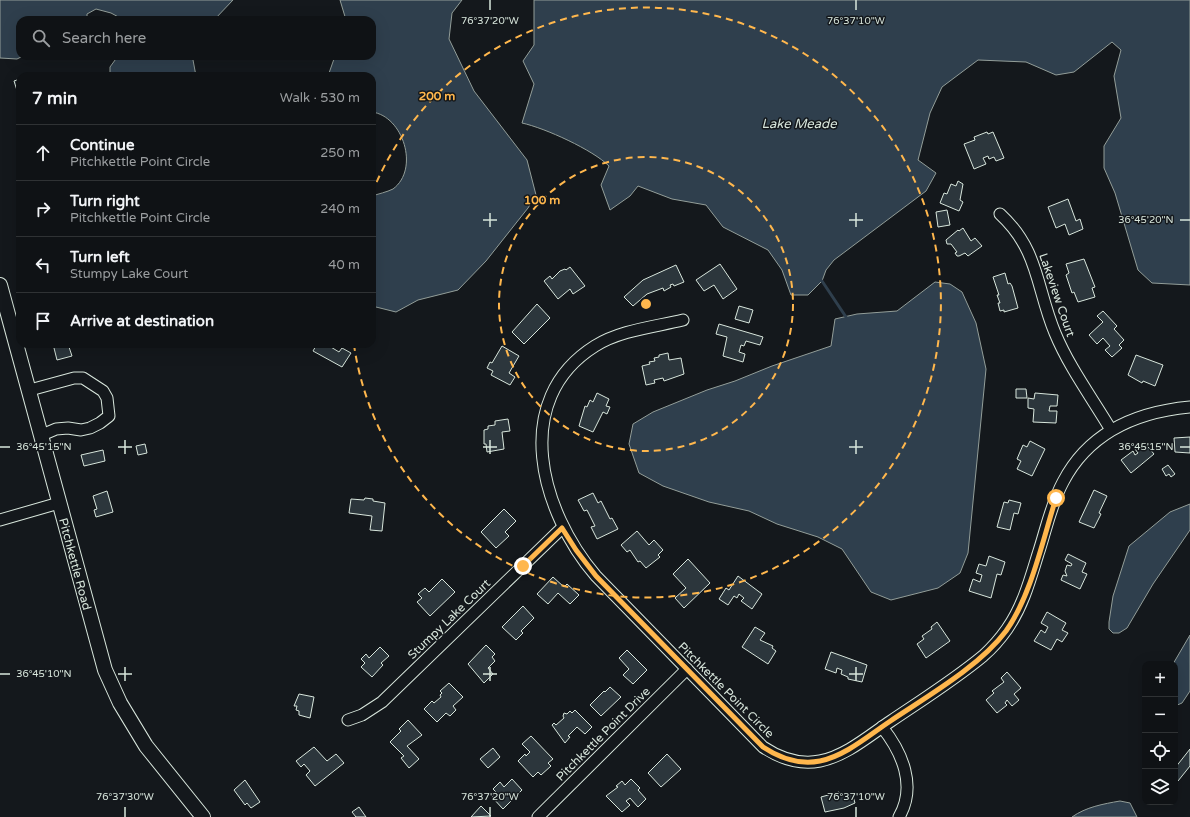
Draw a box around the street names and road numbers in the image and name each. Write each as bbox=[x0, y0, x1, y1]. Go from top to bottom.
street label: Lakeview Court bbox=[1036, 251, 1078, 339]
street label: Pitchkettle Road bbox=[56, 516, 94, 612]
street label: Stumpy Lake Court bbox=[405, 576, 493, 662]
street label: Pitchkettle Point Circle bbox=[675, 639, 777, 741]
street label: Pitchkettle Point Drive bbox=[553, 684, 653, 784]

